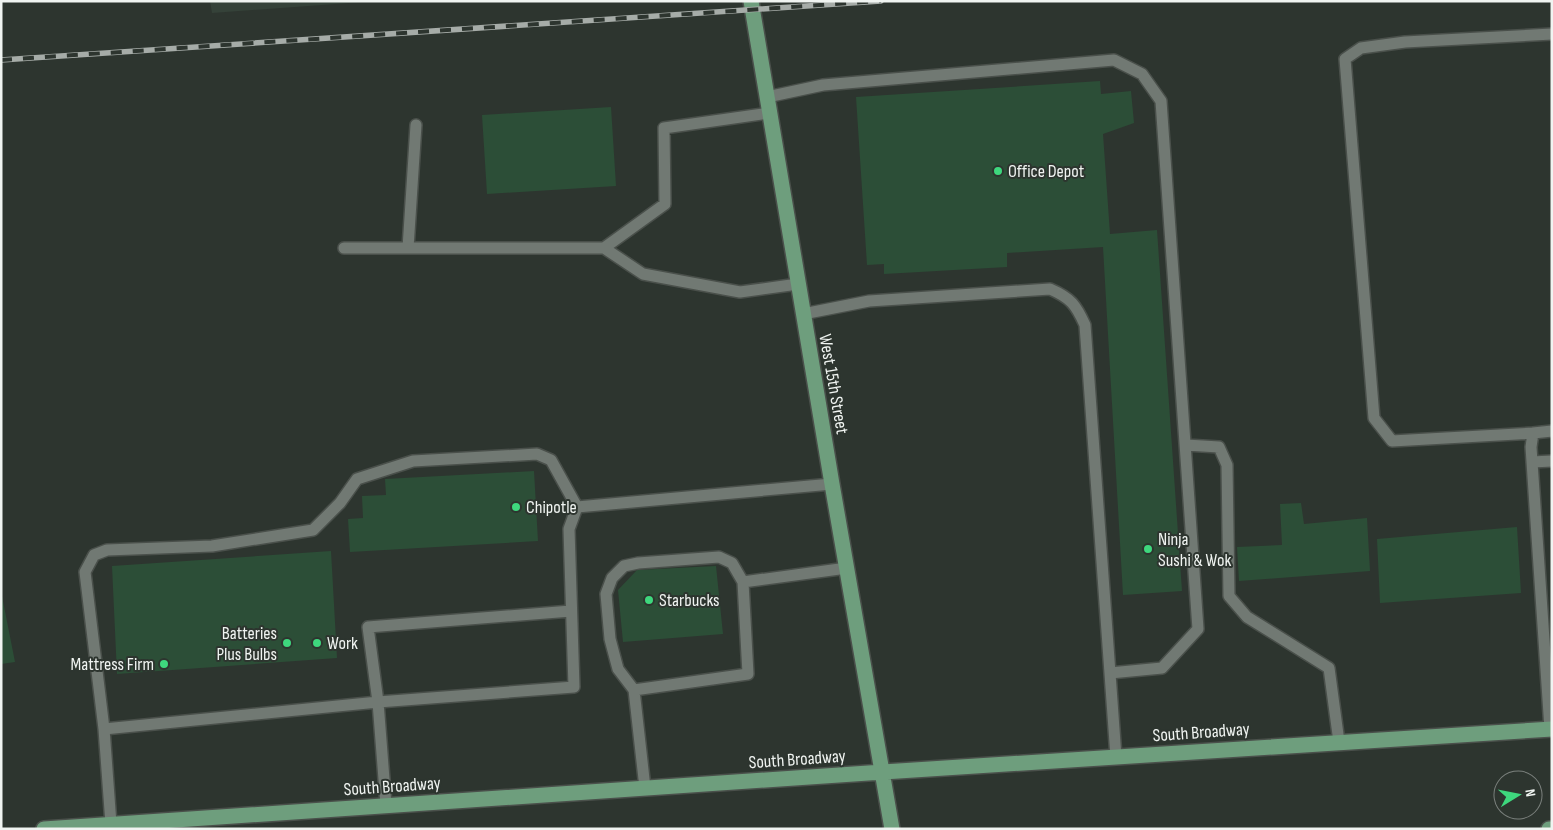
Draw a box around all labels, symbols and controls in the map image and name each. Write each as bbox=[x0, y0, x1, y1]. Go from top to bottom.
place label: Office Depot bbox=[1008, 161, 1085, 182]
marker: Office Depot bbox=[992, 165, 1004, 177]
street label: West 15th Street bbox=[814, 333, 853, 436]
place label: Chipotle bbox=[526, 497, 577, 518]
marker: Chipotle bbox=[510, 501, 522, 513]
place label: Ninja Sushi & Wok bbox=[1158, 529, 1231, 571]
marker: Ninja Sushi & Wok bbox=[1142, 543, 1154, 555]
place label: Starbucks bbox=[659, 590, 719, 611]
marker: Starbucks bbox=[643, 594, 655, 606]
place label: Batteries Plus Bulbs bbox=[216, 623, 277, 665]
place label: Work bbox=[327, 633, 358, 654]
marker: Batteries Plus Bulbs bbox=[281, 637, 293, 649]
marker: Work bbox=[311, 637, 323, 649]
place label: Mattress Firm bbox=[71, 654, 154, 675]
marker: Mattress Firm bbox=[158, 658, 170, 670]
street label: South Broadway bbox=[1152, 719, 1250, 746]
street label: South Broadway bbox=[748, 746, 846, 773]
north arrow bbox=[1493, 770, 1543, 820]
street label: South Broadway bbox=[343, 773, 441, 800]
text: N bbox=[1521, 788, 1539, 798]

